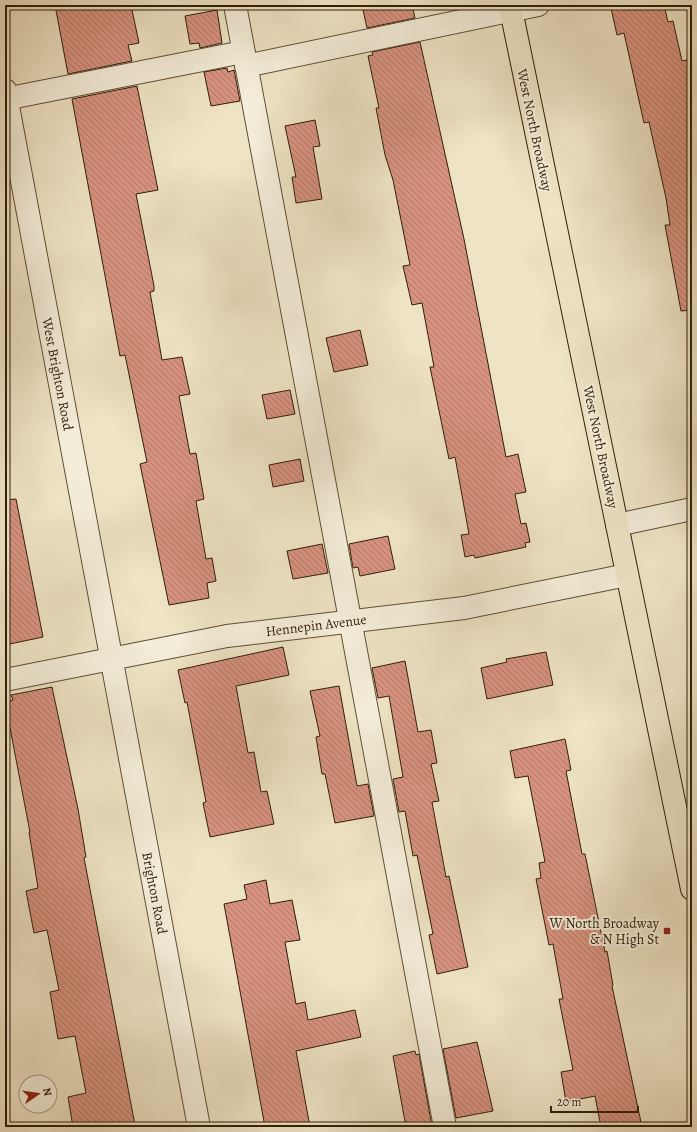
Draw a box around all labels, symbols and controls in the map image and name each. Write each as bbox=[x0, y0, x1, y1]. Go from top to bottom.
street label: West North Broadway bbox=[512, 66, 557, 194]
street label: West Brighton Road bbox=[37, 315, 78, 433]
street label: West North Broadway bbox=[578, 383, 623, 511]
street label: Hennepin Avenue bbox=[264, 610, 368, 641]
street label: Brighton Road bbox=[137, 850, 172, 936]
place label: W North Broadway & N High St bbox=[549, 914, 660, 949]
marker: W North Broadway & N High St bbox=[662, 926, 672, 936]
north arrow bbox=[18, 1074, 58, 1114]
text: N bbox=[39, 1086, 55, 1097]
scale bar bbox=[551, 1088, 638, 1114]
text: 20 m bbox=[557, 1094, 581, 1110]

